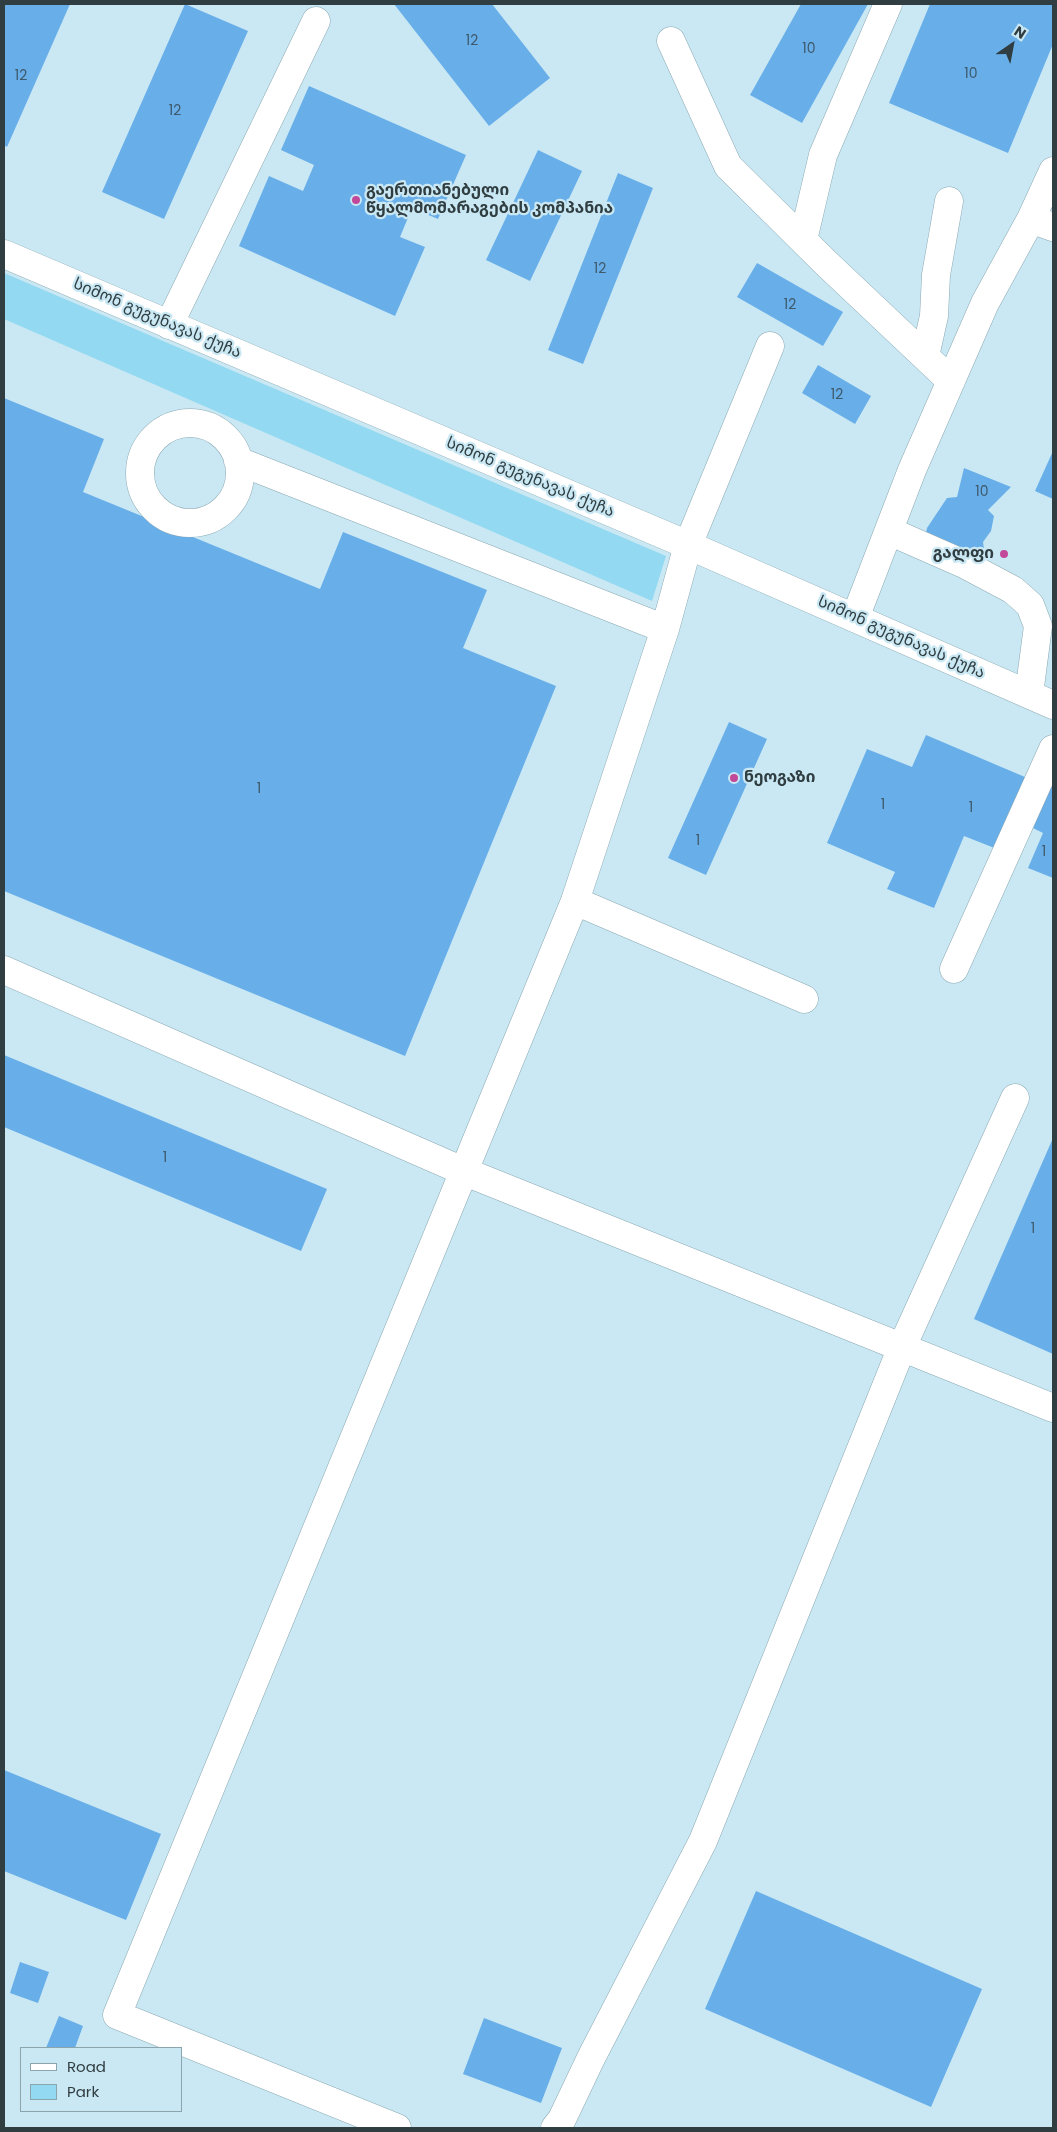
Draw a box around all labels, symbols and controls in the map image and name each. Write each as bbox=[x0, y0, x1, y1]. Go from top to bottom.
north arrow bbox=[987, 20, 1037, 70]
text: N bbox=[1010, 21, 1030, 44]
house number: 12 bbox=[466, 33, 478, 49]
house number: 10 bbox=[802, 41, 816, 57]
house number: 10 bbox=[964, 66, 978, 82]
house number: 12 bbox=[15, 68, 27, 84]
house number: 12 bbox=[169, 103, 181, 119]
place label: გაერთიანებული წყალმომარაგების კომპანია bbox=[366, 181, 613, 219]
marker: გაერთიანებული წყალმომარაგების კომპანია bbox=[350, 194, 362, 206]
house number: 12 bbox=[594, 261, 606, 277]
street label: სიმონ გუგუნავას ქუჩა bbox=[70, 275, 244, 363]
house number: 12 bbox=[784, 297, 796, 313]
house number: 12 bbox=[831, 387, 843, 403]
street label: სიმონ გუგუნავას ქუჩა bbox=[443, 434, 617, 522]
house number: 10 bbox=[975, 484, 989, 500]
place label: გალფი bbox=[933, 544, 994, 564]
marker: გალფი bbox=[998, 548, 1010, 560]
street label: სიმონ გუგუნავას ქუჩა bbox=[814, 592, 988, 684]
place label: ნეოგაზი bbox=[744, 768, 815, 788]
marker: ნეოგაზი bbox=[728, 772, 740, 784]
house number: 1 bbox=[257, 781, 261, 797]
house number: 1 bbox=[881, 797, 885, 813]
house number: 1 bbox=[969, 800, 973, 816]
house number: 1 bbox=[696, 833, 700, 849]
house number: 1 bbox=[1042, 844, 1046, 860]
house number: 1 bbox=[163, 1150, 167, 1166]
house number: 1 bbox=[1031, 1221, 1035, 1237]
legend bbox=[20, 2047, 182, 2112]
text: Road bbox=[67, 2056, 106, 2077]
text: Park bbox=[67, 2081, 99, 2102]

